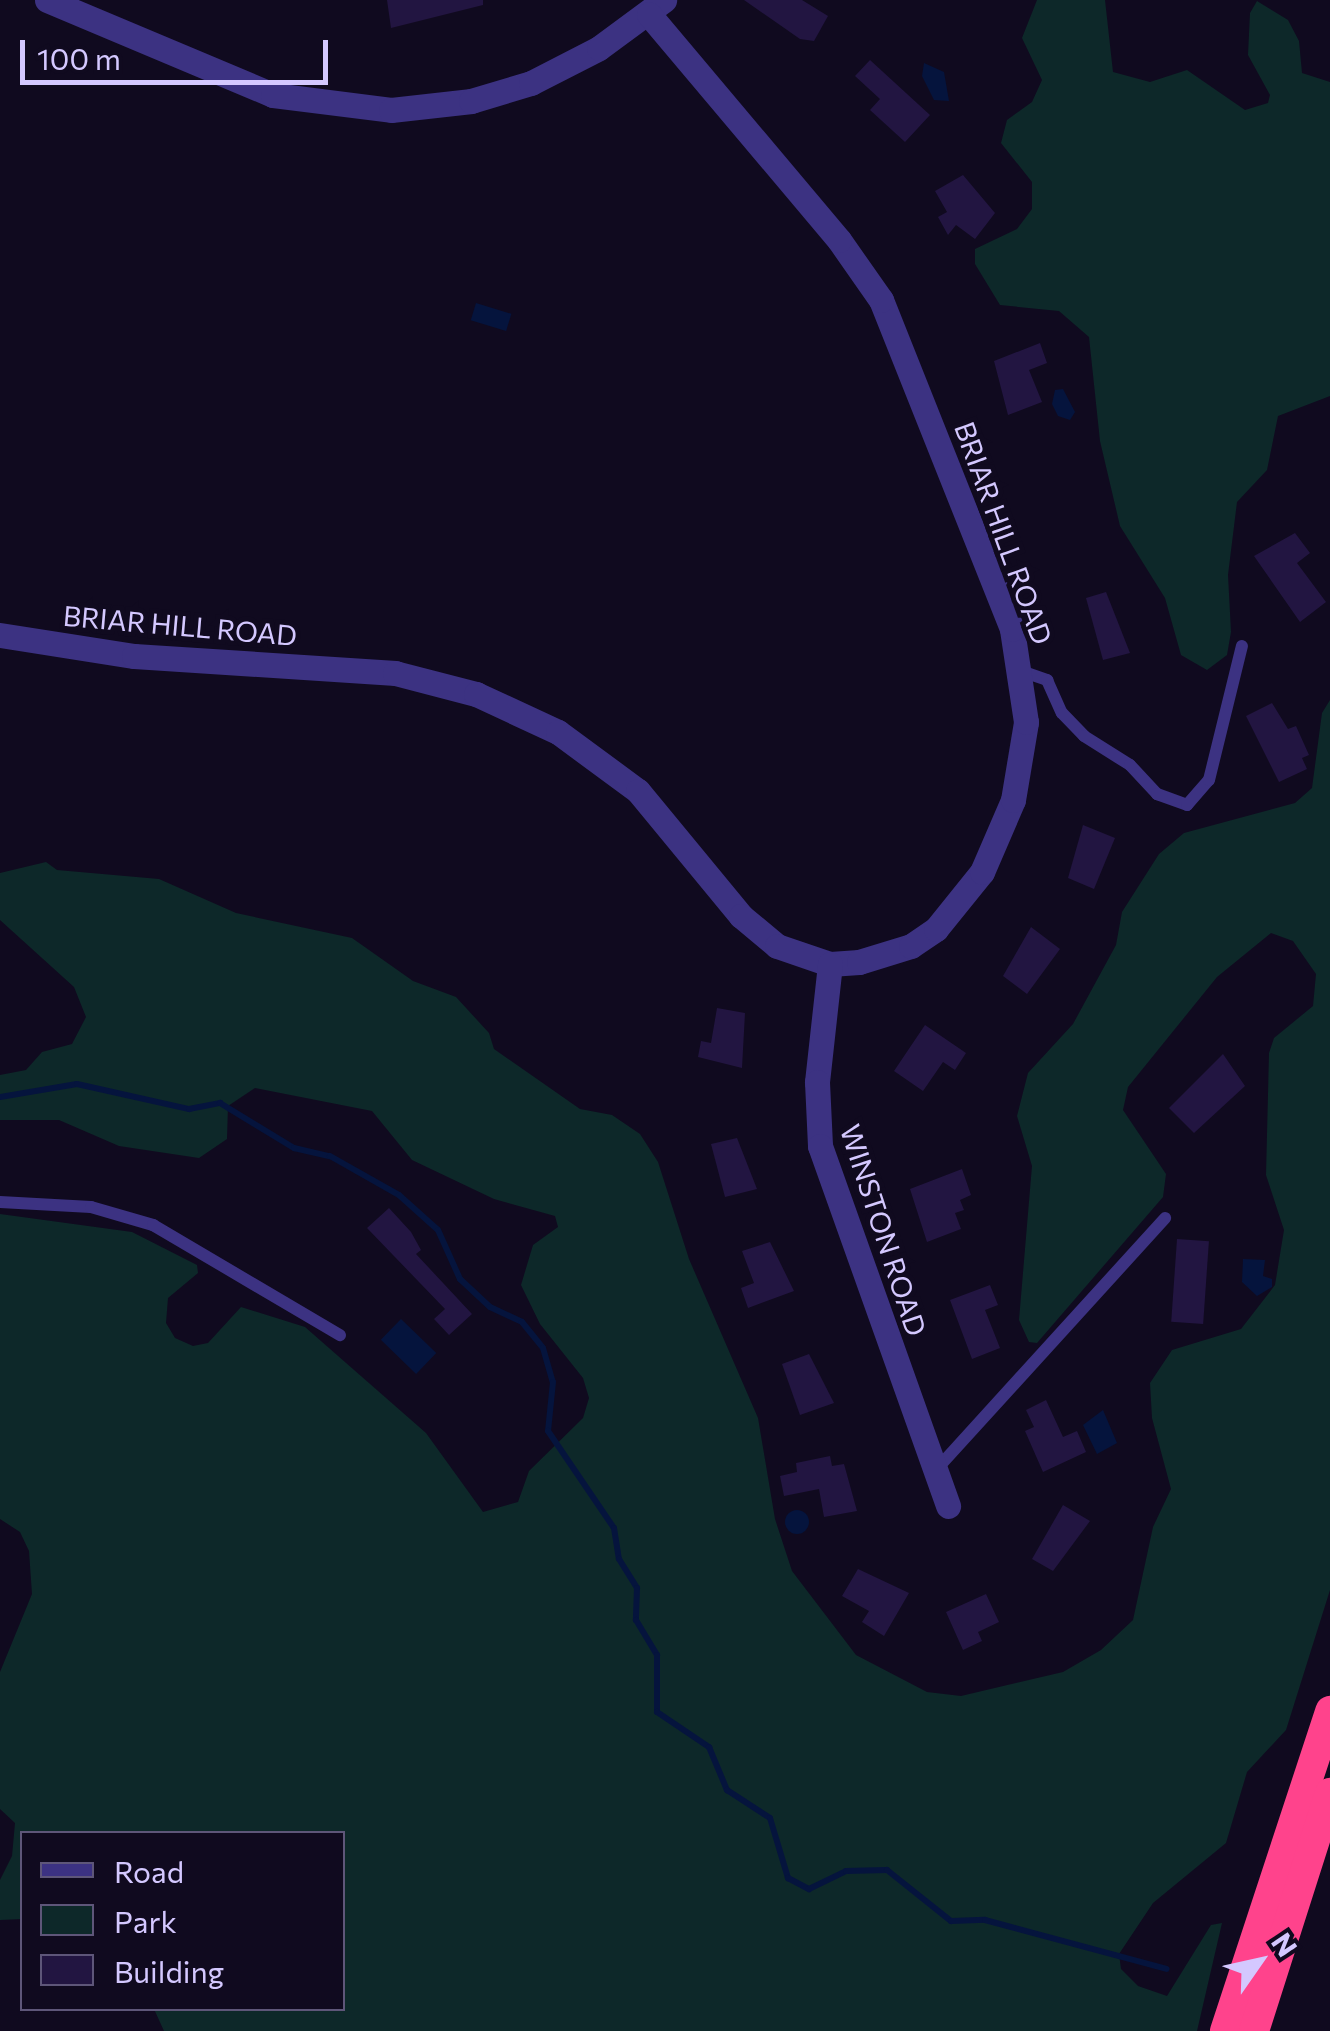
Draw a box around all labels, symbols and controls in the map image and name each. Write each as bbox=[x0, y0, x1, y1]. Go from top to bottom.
scale bar bbox=[25, 20, 332, 82]
text: 100 m bbox=[37, 39, 121, 76]
street label: BRIAR HILL ROAD bbox=[948, 417, 1060, 649]
street label: BRIAR HILL ROAD bbox=[62, 598, 298, 652]
street label: WINSTON ROAD bbox=[834, 1120, 934, 1340]
legend bbox=[20, 1831, 345, 2011]
text: Road bbox=[114, 1852, 184, 1889]
text: Park bbox=[114, 1902, 177, 1939]
north arrow bbox=[1210, 1911, 1310, 2011]
text: N bbox=[1265, 1926, 1305, 1962]
text: Building bbox=[114, 1952, 224, 1989]

